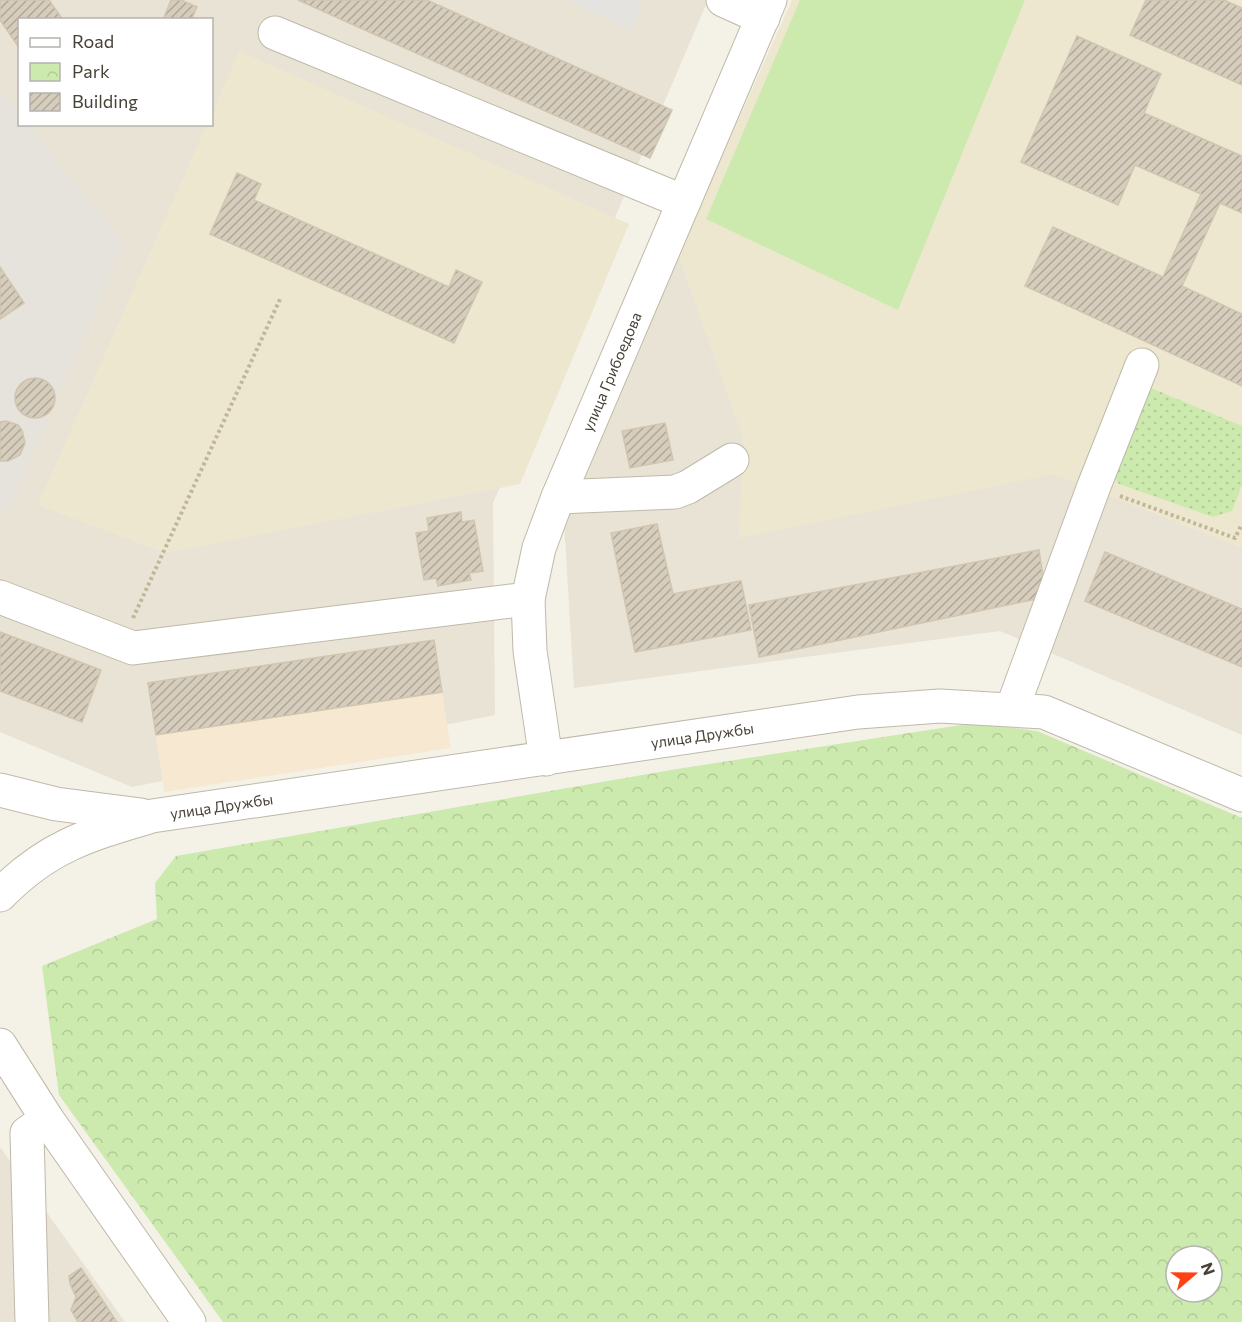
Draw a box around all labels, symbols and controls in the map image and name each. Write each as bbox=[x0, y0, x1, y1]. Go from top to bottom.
legend bbox=[18, 18, 213, 126]
text: Road bbox=[72, 30, 114, 52]
text: Park bbox=[72, 60, 110, 82]
text: Building bbox=[72, 90, 138, 112]
street label: улица Грибоедова bbox=[578, 309, 645, 434]
street label: улица Дружбы bbox=[650, 718, 755, 751]
street label: улица Дружбы bbox=[169, 789, 274, 822]
north arrow bbox=[1164, 1244, 1224, 1304]
text: N bbox=[1198, 1260, 1220, 1278]

